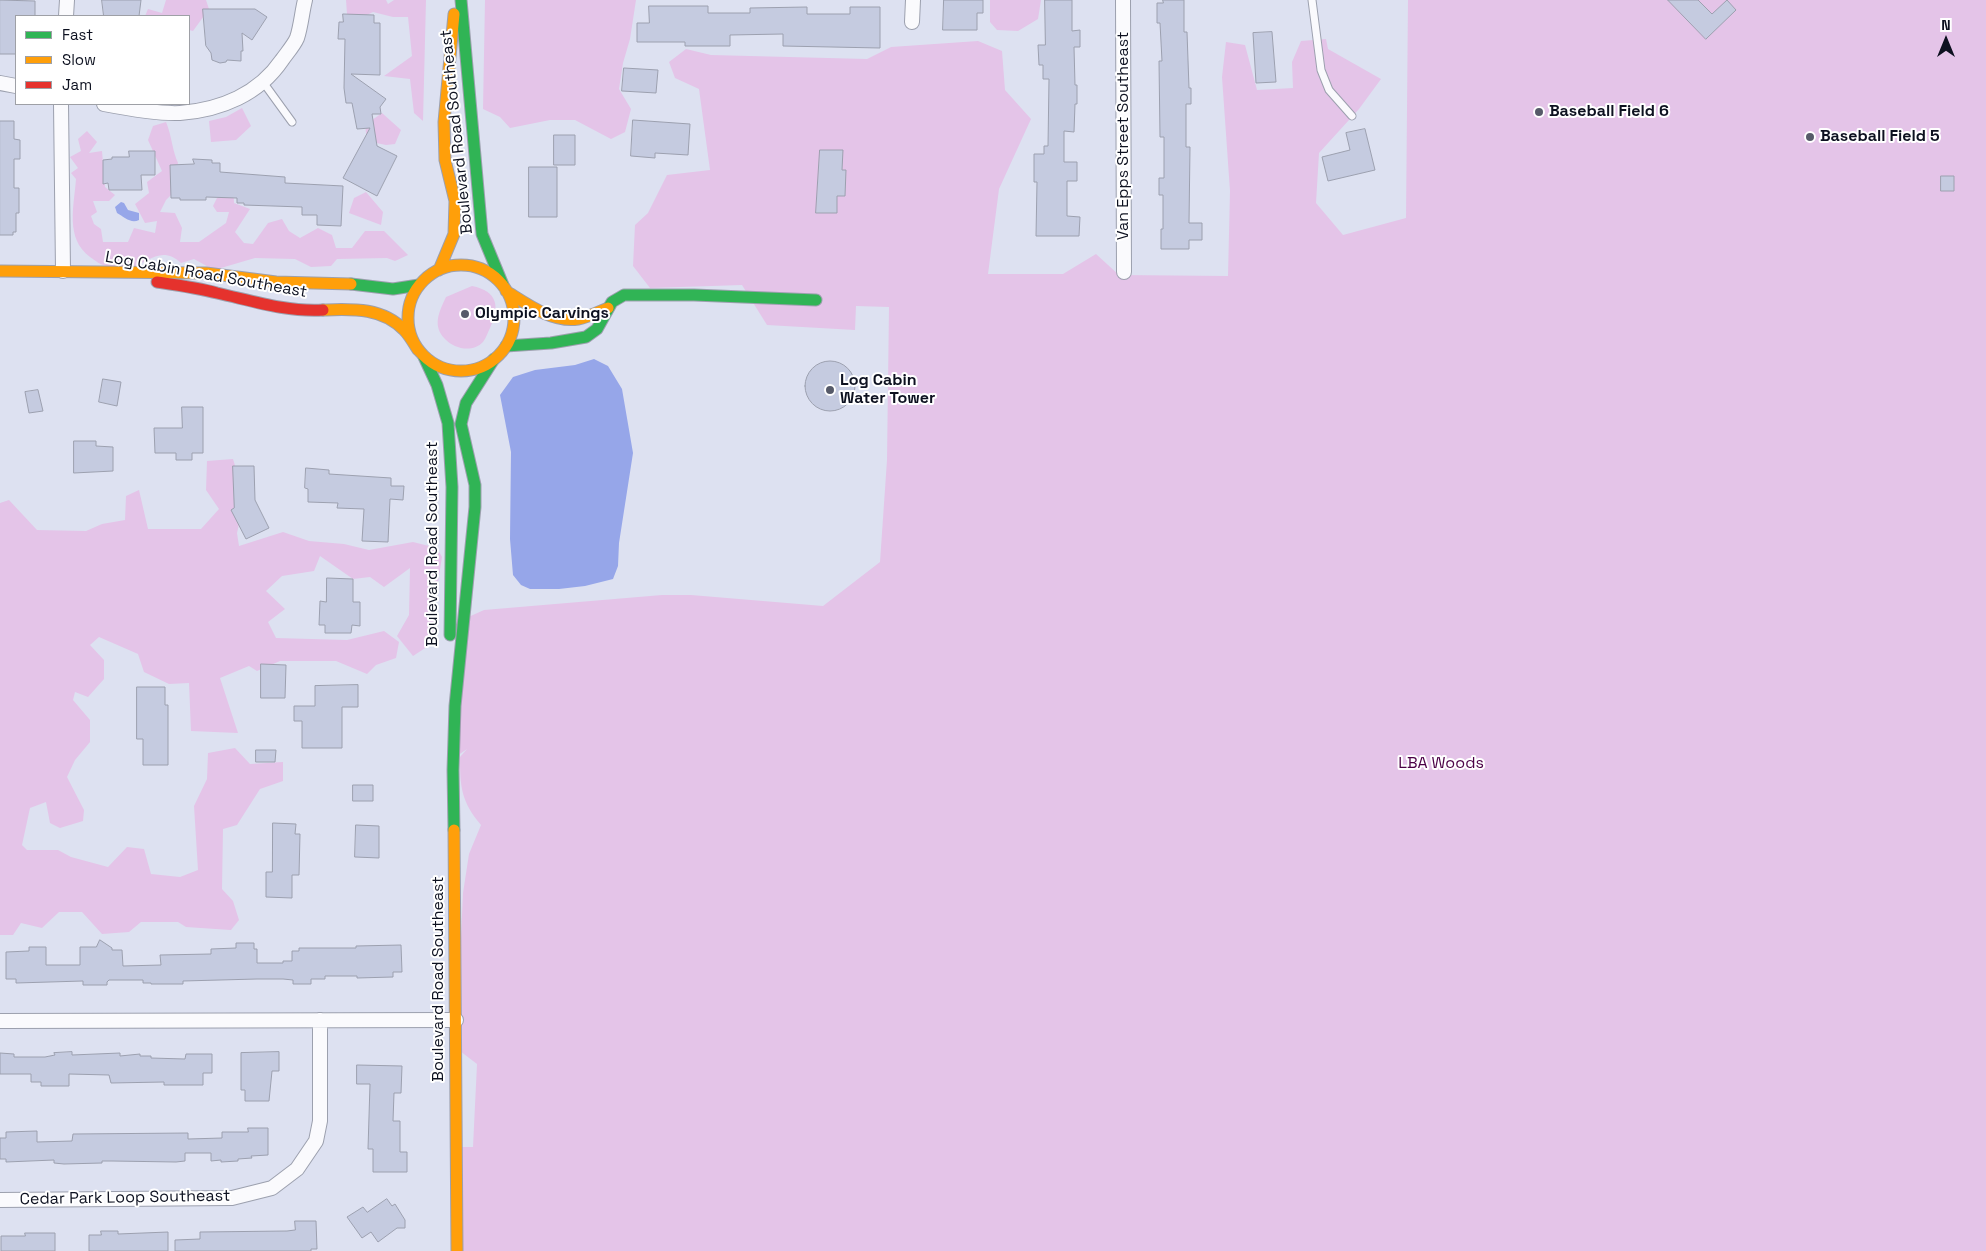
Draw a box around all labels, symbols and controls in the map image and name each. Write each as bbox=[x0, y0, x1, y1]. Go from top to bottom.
legend bbox=[15, 15, 190, 105]
north arrow bbox=[1921, 15, 1971, 65]
text: N bbox=[1941, 16, 1951, 34]
text: Fast bbox=[62, 25, 93, 44]
street label: Boulevard Road Southeast bbox=[437, 29, 477, 235]
street label: Van Epps Street Southeast bbox=[1114, 32, 1134, 240]
text: Slow bbox=[62, 50, 96, 69]
text: Jam bbox=[62, 75, 92, 94]
place label: Baseball Field 6 bbox=[1549, 102, 1669, 122]
marker: Baseball Field 6 bbox=[1533, 106, 1545, 118]
place label: Baseball Field 5 bbox=[1820, 127, 1940, 147]
marker: Baseball Field 5 bbox=[1804, 131, 1816, 143]
street label: Log Cabin Road Southeast bbox=[103, 248, 309, 302]
place label: Olympic Carvings bbox=[475, 304, 609, 324]
marker: Olympic Carvings bbox=[459, 308, 471, 320]
place label: Log Cabin Water Tower bbox=[840, 371, 935, 409]
marker: Log Cabin Water Tower bbox=[824, 384, 836, 396]
street label: Boulevard Road Southeast bbox=[423, 441, 443, 647]
park label: LBA Woods bbox=[1398, 754, 1484, 774]
street label: Boulevard Road Southeast bbox=[429, 876, 449, 1082]
street label: Cedar Park Loop Southeast bbox=[20, 1187, 230, 1209]

